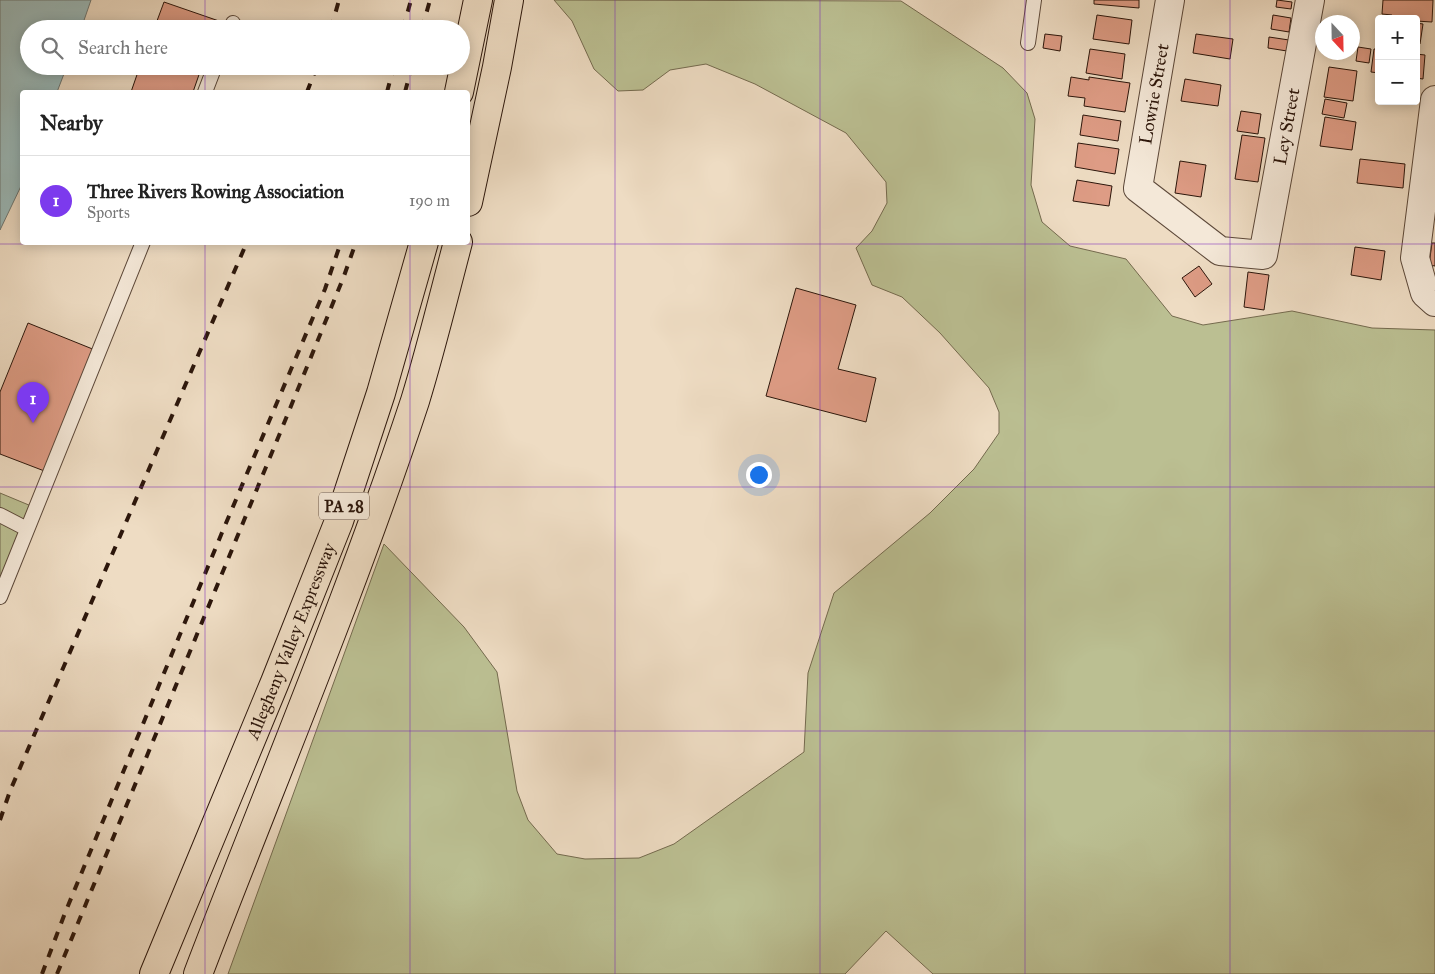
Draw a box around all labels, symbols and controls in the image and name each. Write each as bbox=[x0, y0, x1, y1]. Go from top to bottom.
north arrow bbox=[1315, 15, 1360, 60]
map controls bbox=[1375, 15, 1420, 105]
button: + bbox=[1375, 15, 1420, 60]
search box bbox=[20, 20, 470, 75]
icon: search bbox=[38, 34, 66, 62]
text: Search here bbox=[78, 36, 168, 59]
street label: Lowrie Street bbox=[1134, 41, 1174, 146]
button: − bbox=[1375, 60, 1420, 105]
street label: Ley Street bbox=[1269, 86, 1305, 167]
text: Nearby bbox=[40, 110, 103, 136]
text: Three Rivers Rowing Association bbox=[87, 180, 344, 203]
text: 1 bbox=[53, 191, 59, 210]
text: 190 m bbox=[409, 191, 450, 210]
text: Sports bbox=[87, 203, 130, 222]
pin: 1 bbox=[17, 382, 49, 423]
your location bbox=[746, 462, 772, 488]
road number: PA 28 bbox=[319, 492, 369, 520]
street label: Allegheny Valley Expressway bbox=[241, 539, 340, 743]

